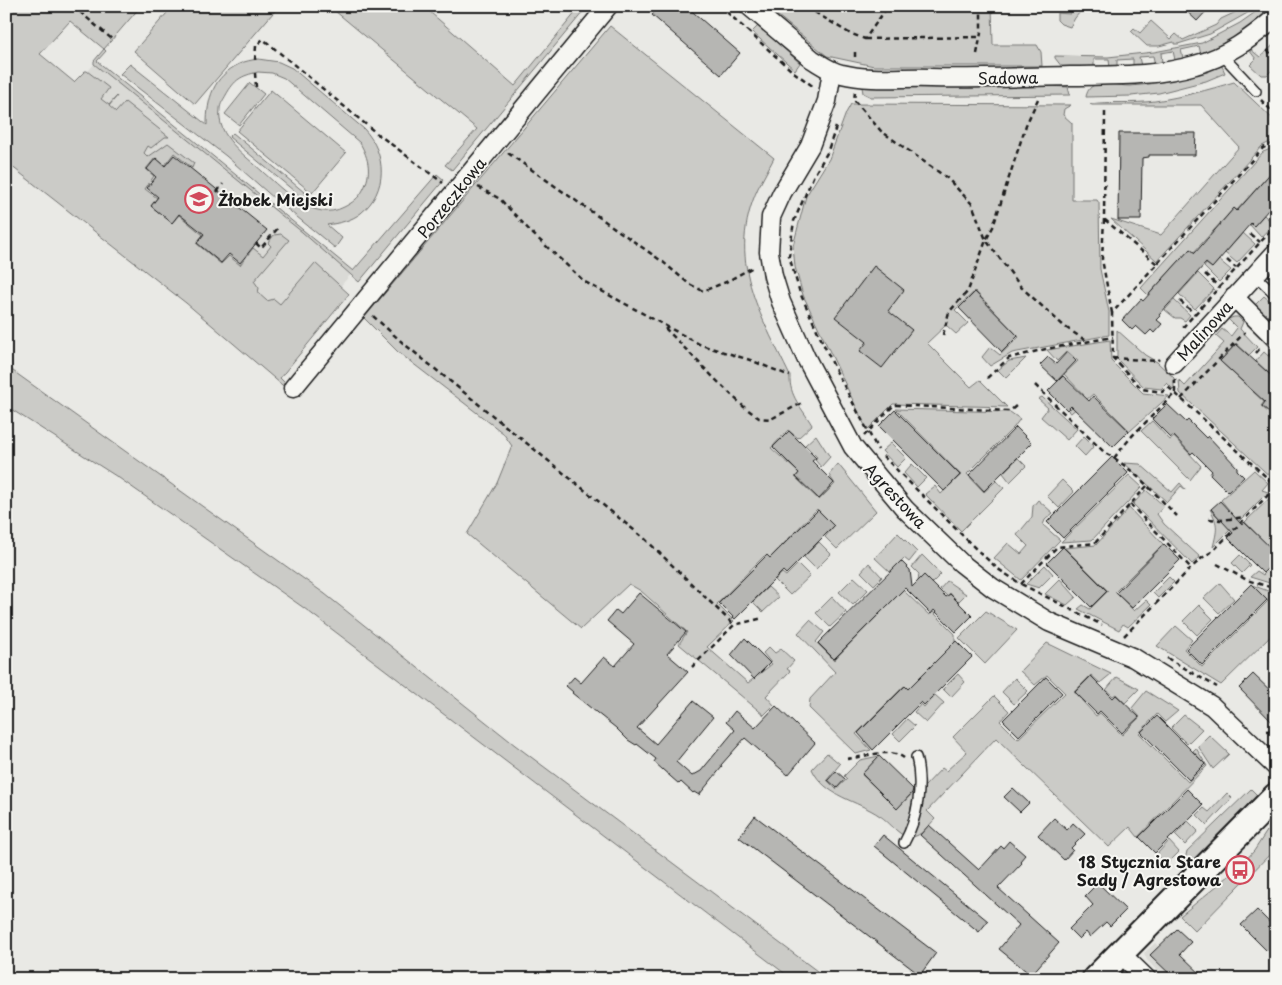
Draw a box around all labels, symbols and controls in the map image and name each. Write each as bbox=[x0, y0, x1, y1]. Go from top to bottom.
street label: Sadowa bbox=[978, 64, 1038, 90]
street label: Porzeczkowa bbox=[411, 151, 491, 243]
school or university icon: Żłobek Miejski bbox=[184, 184, 214, 214]
place label: Żłobek Miejski bbox=[218, 187, 333, 211]
street label: Malinowa bbox=[1170, 294, 1238, 366]
street label: Agrestowa bbox=[859, 457, 933, 533]
place label: 18 Stycznia Stare Sady / Agrestowa bbox=[1077, 849, 1222, 891]
bus stop icon: 18 Stycznia Stare Sady / Agrestowa bbox=[1225, 855, 1255, 885]

